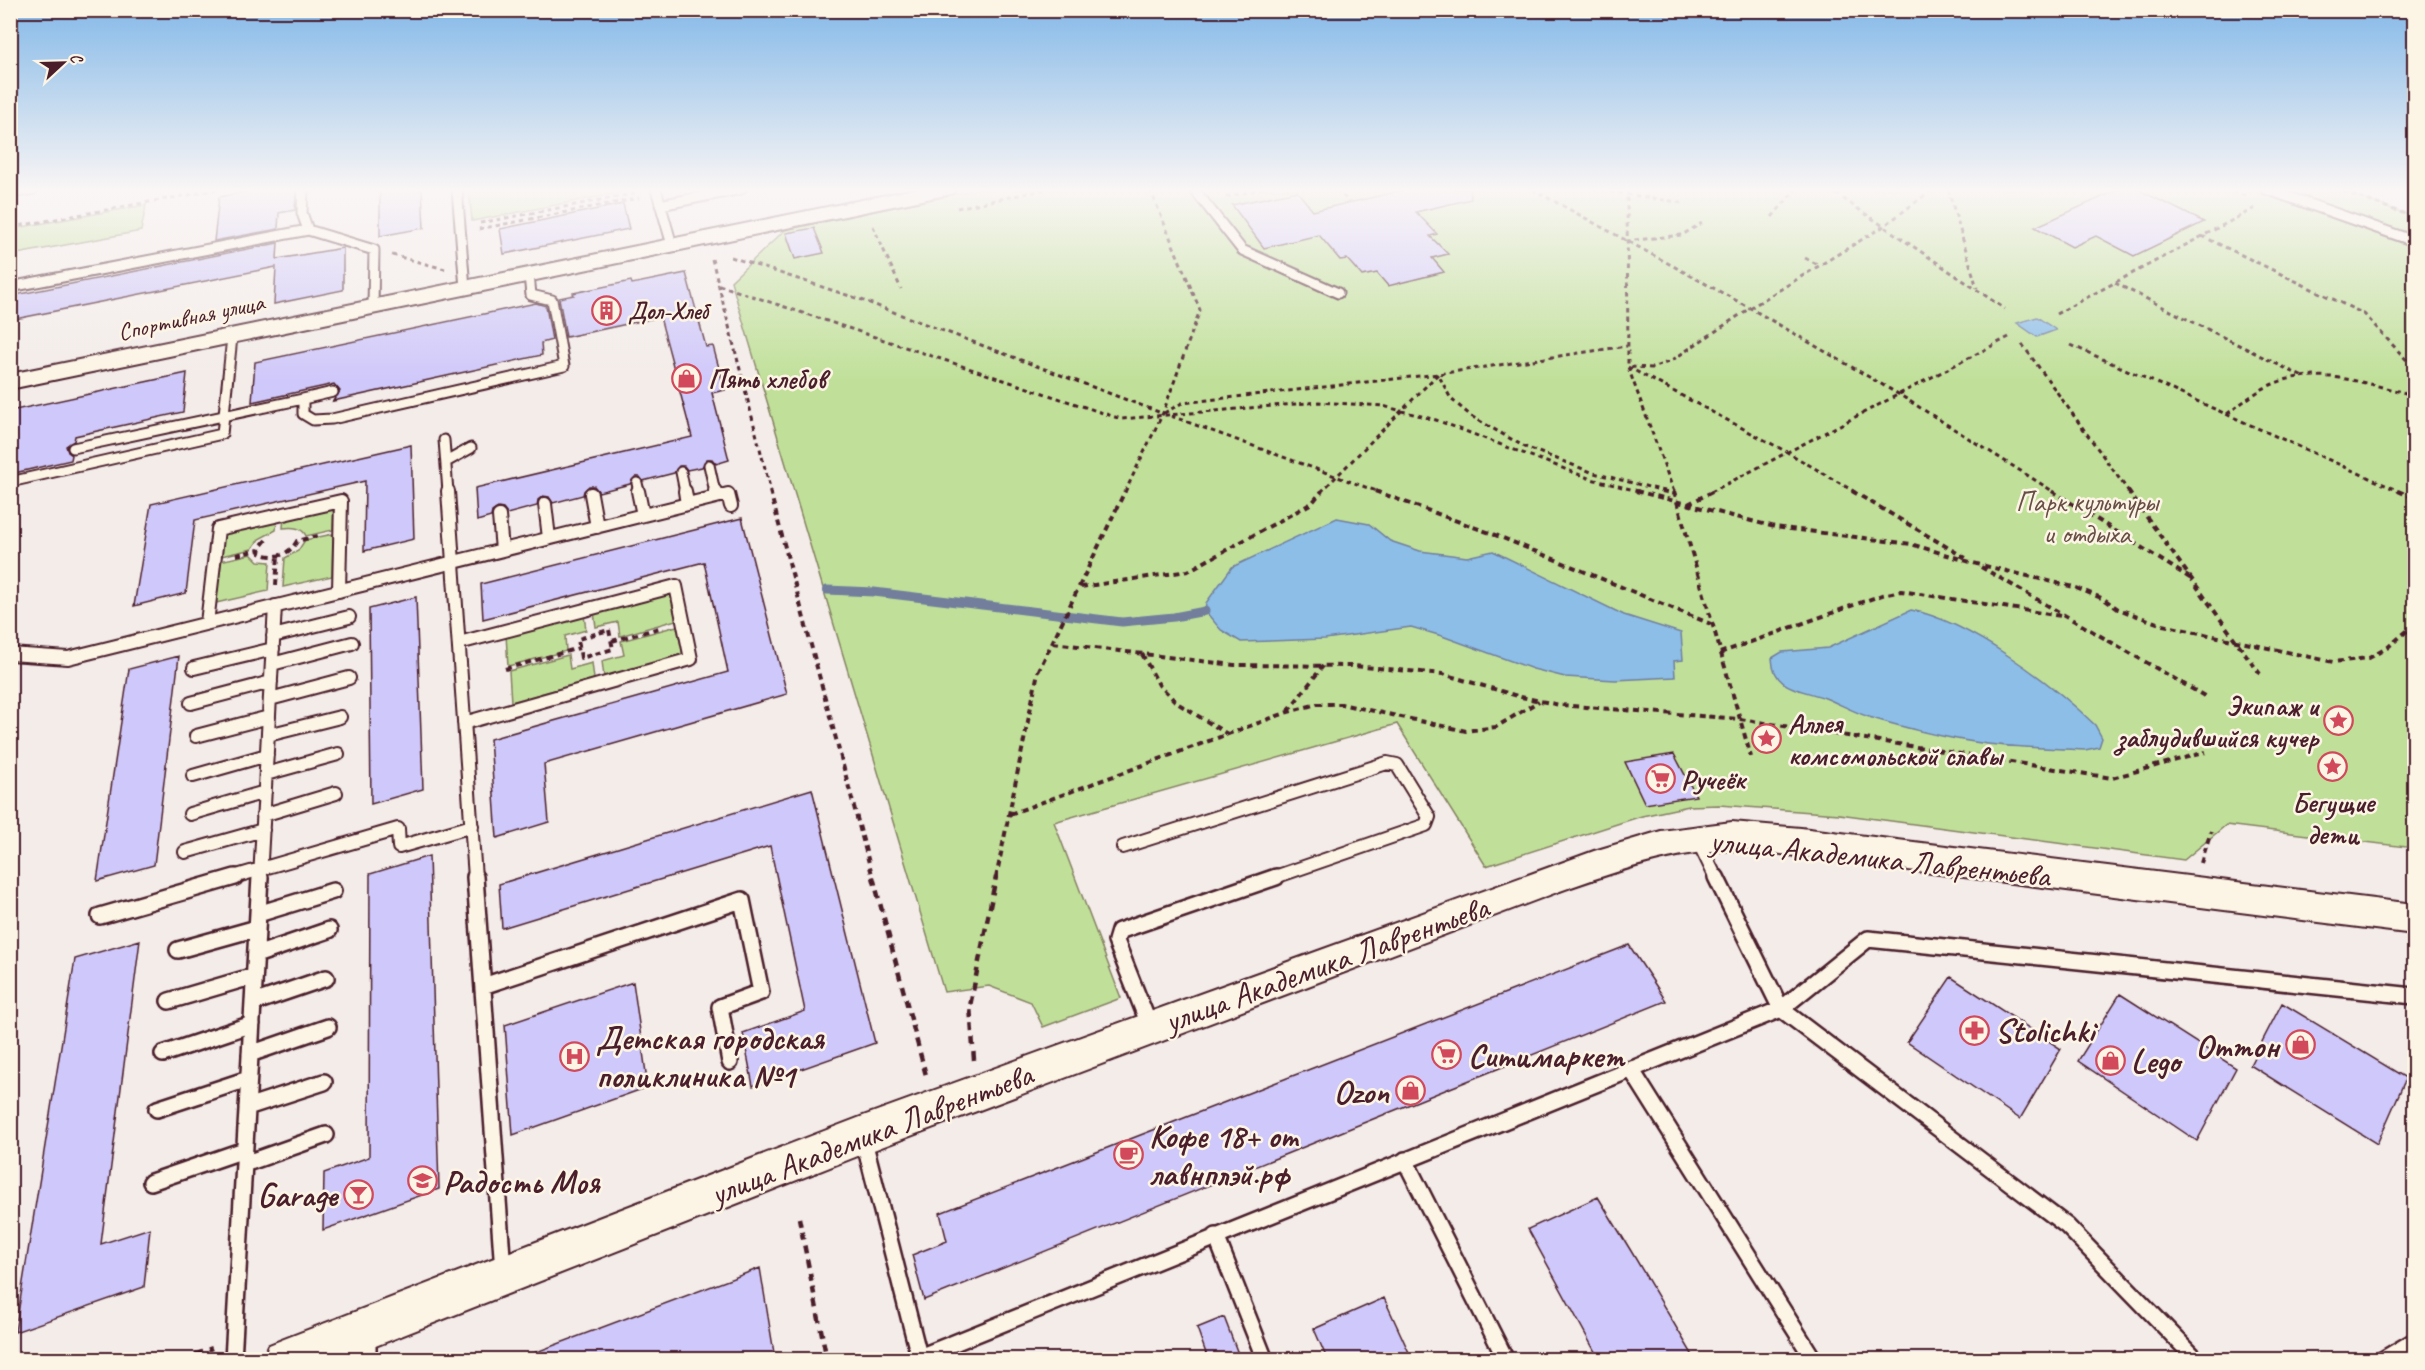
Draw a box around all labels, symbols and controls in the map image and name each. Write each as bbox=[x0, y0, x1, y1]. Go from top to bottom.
north arrow bbox=[33, 33, 93, 93]
text: С bbox=[65, 50, 88, 67]
street label: Спортивная улица bbox=[115, 287, 268, 347]
building icon: Дол-Хлеб bbox=[591, 295, 623, 327]
place label: Дол-Хлеб bbox=[628, 296, 713, 326]
place label: Пять хлебов bbox=[708, 361, 831, 396]
shop icon: Пять хлебов bbox=[671, 362, 703, 394]
park label: Парк культуры и отдыха bbox=[2016, 484, 2161, 551]
place label: Экипаж и заблудившийся кучер bbox=[2113, 688, 2320, 756]
place icon: Экипаж и заблудившийся кучер bbox=[2323, 705, 2355, 737]
place label: Аллея комсомольской славы bbox=[1788, 706, 2005, 773]
place icon: Аллея комсомольской славы bbox=[1751, 723, 1783, 755]
place icon: Бегущие дети bbox=[2317, 751, 2349, 783]
place label: Ручеёк bbox=[1681, 762, 1748, 797]
supermarket icon: Ручеёк bbox=[1644, 763, 1676, 795]
place label: Бегущие дети bbox=[2292, 785, 2377, 852]
street label: улица Академика Лаврентьева bbox=[1706, 819, 2054, 897]
street label: улица Академика Лаврентьева bbox=[1157, 885, 1496, 1043]
place label: Stolichki bbox=[1995, 1010, 2099, 1052]
pharmacy icon: Stolichki bbox=[1958, 1014, 1990, 1046]
place label: Детская городская поликлиника №1 bbox=[596, 1017, 825, 1097]
place label: Оттон bbox=[2195, 1025, 2281, 1067]
shop icon: Оттон bbox=[2284, 1029, 2316, 1061]
place label: Ситимаркет bbox=[1468, 1035, 1626, 1077]
supermarket icon: Ситимаркет bbox=[1431, 1039, 1463, 1071]
hospital icon: Детская городская поликлиника №1 bbox=[559, 1040, 591, 1072]
place label: Lego bbox=[2131, 1040, 2183, 1082]
shop icon: Lego bbox=[2094, 1044, 2126, 1076]
street label: улица Академика Лаврентьева bbox=[703, 1052, 1040, 1215]
place label: Ozon bbox=[1334, 1071, 1390, 1113]
shop icon: Ozon bbox=[1394, 1075, 1426, 1107]
place label: Кофе 18+ от лавнплэй.рф bbox=[1149, 1115, 1299, 1195]
cafe icon: Кофе 18+ от лавнплэй.рф bbox=[1112, 1138, 1144, 1170]
place label: Радость Моя bbox=[443, 1161, 601, 1203]
school or university icon: Радость Моя bbox=[406, 1165, 438, 1197]
place label: Garage bbox=[258, 1174, 340, 1216]
bar icon: Garage bbox=[342, 1178, 374, 1210]

